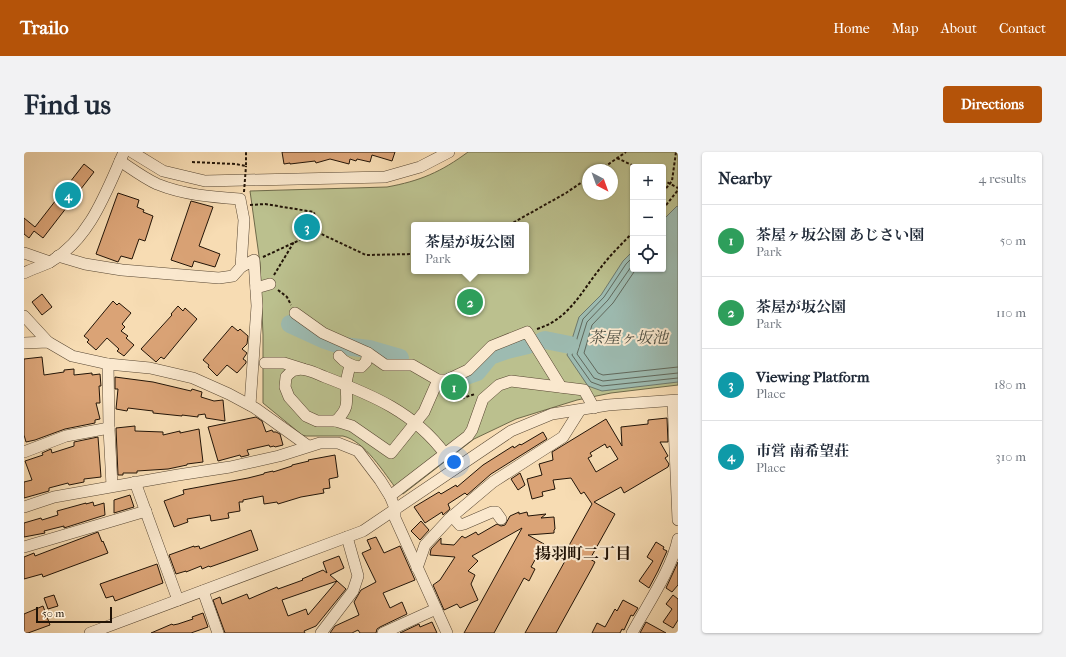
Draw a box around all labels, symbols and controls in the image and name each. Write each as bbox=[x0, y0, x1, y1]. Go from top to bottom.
text: Trailo bbox=[20, 17, 69, 39]
text: Home bbox=[833, 20, 870, 37]
text: Map bbox=[892, 20, 919, 37]
text: About bbox=[941, 20, 977, 37]
text: Contact bbox=[999, 20, 1046, 37]
button: Directions bbox=[943, 86, 1042, 123]
text: Find us bbox=[24, 88, 111, 121]
north arrow bbox=[582, 164, 618, 200]
map controls bbox=[630, 164, 666, 272]
button: + bbox=[630, 164, 666, 200]
text: Nearby bbox=[718, 168, 772, 188]
text: 4 results bbox=[979, 171, 1026, 186]
pin: 4 bbox=[55, 180, 81, 210]
button: − bbox=[630, 200, 666, 236]
pin: 3 bbox=[294, 212, 320, 242]
popup bbox=[411, 222, 529, 274]
text: 茶屋ヶ坂公園 あじさい園 bbox=[756, 226, 924, 244]
text: 茶屋が坂公園 bbox=[425, 233, 515, 251]
text: 1 bbox=[729, 233, 733, 248]
text: 50 m bbox=[1000, 233, 1026, 248]
button: locate bbox=[630, 236, 666, 272]
text: Park bbox=[756, 244, 782, 259]
text: Park bbox=[425, 251, 451, 266]
pin: 2 bbox=[457, 287, 483, 317]
text: 茶屋が坂公園 bbox=[756, 298, 846, 316]
text: 2 bbox=[728, 305, 734, 320]
text: 110 m bbox=[996, 305, 1026, 320]
text: Park bbox=[756, 316, 782, 331]
water label: 茶屋ヶ坂池 bbox=[588, 328, 670, 347]
text: Viewing Platform bbox=[756, 368, 869, 386]
pin: 1 bbox=[441, 372, 467, 402]
text: 3 bbox=[728, 377, 734, 392]
text: 180 m bbox=[994, 377, 1026, 392]
text: Place bbox=[756, 386, 786, 401]
text: 市営 南希望荘 bbox=[756, 442, 849, 460]
text: 4 bbox=[727, 449, 735, 464]
text: 310 m bbox=[995, 449, 1026, 464]
your location bbox=[444, 452, 464, 472]
text: Place bbox=[756, 460, 786, 475]
district label: 揚羽町二丁目 bbox=[535, 544, 631, 563]
scale bar bbox=[36, 605, 112, 624]
text: 50 m bbox=[42, 607, 64, 620]

